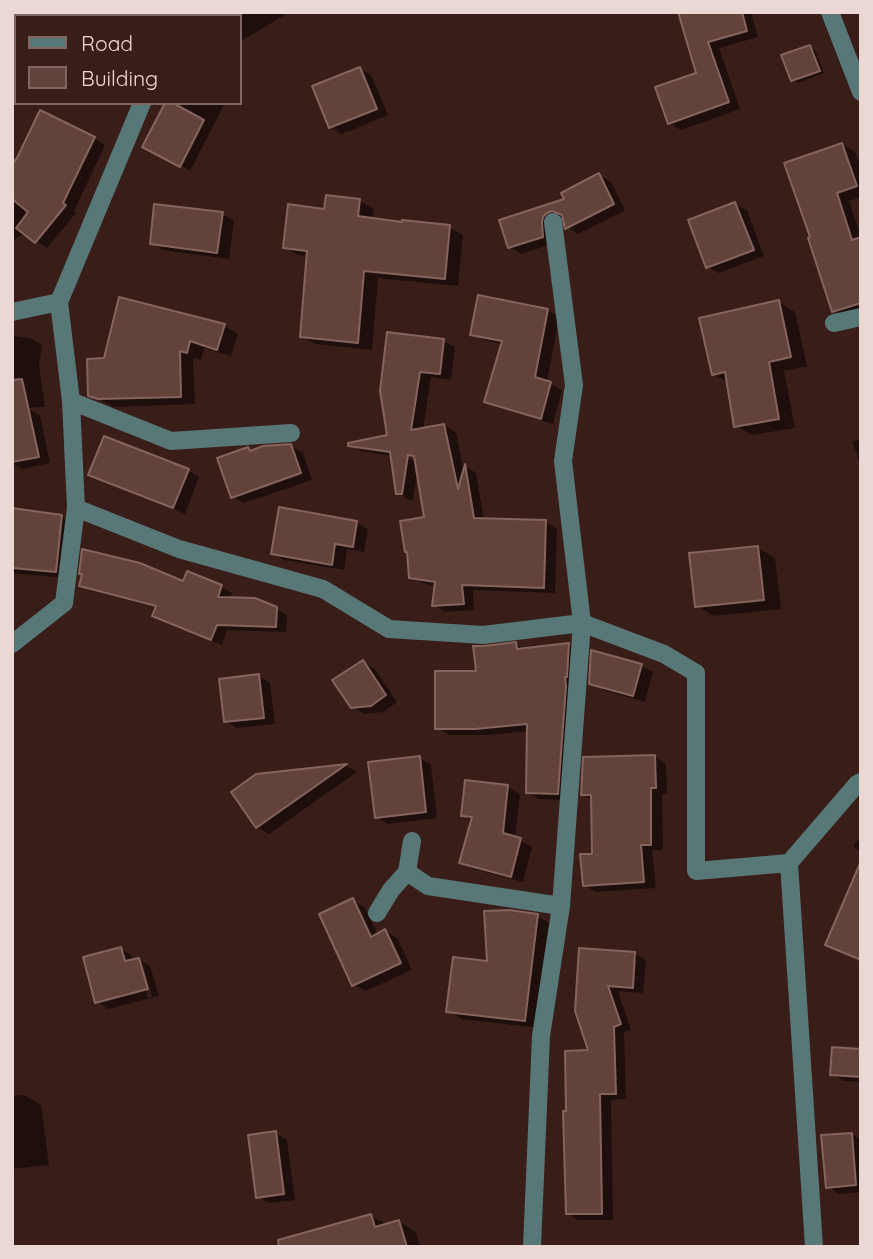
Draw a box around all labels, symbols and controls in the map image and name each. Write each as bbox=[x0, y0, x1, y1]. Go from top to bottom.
legend bbox=[14, 14, 242, 105]
text: Road bbox=[81, 30, 133, 56]
text: Building bbox=[81, 65, 158, 91]

